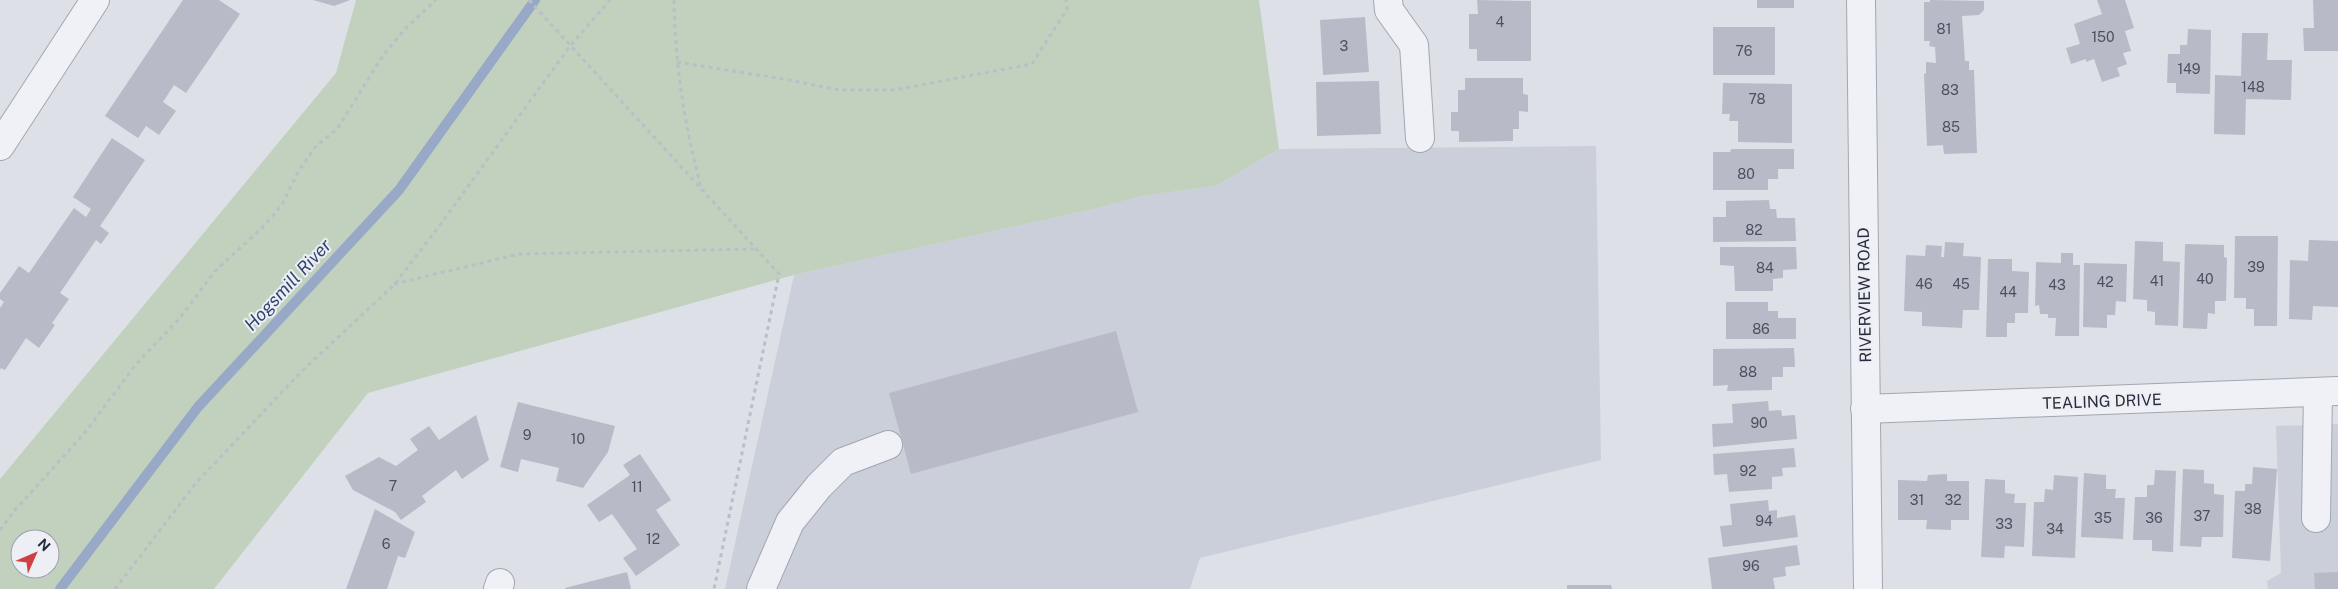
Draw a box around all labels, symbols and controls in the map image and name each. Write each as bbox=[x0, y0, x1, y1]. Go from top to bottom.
house number: 4 bbox=[1496, 14, 1505, 30]
house number: 81 bbox=[1937, 21, 1951, 37]
house number: 150 bbox=[2091, 29, 2115, 45]
house number: 3 bbox=[1340, 38, 1349, 54]
house number: 76 bbox=[1736, 43, 1753, 59]
house number: 149 bbox=[2177, 61, 2201, 77]
house number: 148 bbox=[2241, 79, 2265, 95]
house number: 83 bbox=[1941, 82, 1959, 98]
house number: 78 bbox=[1748, 91, 1766, 107]
house number: 85 bbox=[1942, 119, 1960, 135]
house number: 80 bbox=[1737, 166, 1755, 182]
house number: 82 bbox=[1745, 222, 1763, 238]
street label: RIVERVIEW ROAD bbox=[1854, 227, 1875, 363]
water label: Hogsmill River bbox=[240, 234, 335, 335]
house number: 39 bbox=[2247, 259, 2265, 275]
house number: 84 bbox=[1756, 260, 1774, 276]
house number: 40 bbox=[2196, 271, 2214, 287]
house number: 41 bbox=[2150, 273, 2164, 289]
house number: 42 bbox=[2096, 274, 2114, 290]
house number: 46 bbox=[1915, 276, 1933, 292]
house number: 45 bbox=[1952, 276, 1970, 292]
house number: 43 bbox=[2048, 277, 2066, 293]
house number: 44 bbox=[1999, 284, 2017, 300]
house number: 86 bbox=[1752, 321, 1770, 337]
house number: 88 bbox=[1739, 364, 1757, 380]
street label: TEALING DRIVE bbox=[2042, 390, 2162, 413]
house number: 90 bbox=[1750, 415, 1768, 431]
house number: 9 bbox=[523, 427, 532, 443]
house number: 10 bbox=[571, 431, 585, 447]
house number: 92 bbox=[1739, 463, 1757, 479]
house number: 7 bbox=[389, 478, 397, 494]
house number: 11 bbox=[631, 479, 643, 495]
house number: 31 bbox=[1910, 492, 1924, 508]
house number: 32 bbox=[1944, 492, 1962, 508]
house number: 38 bbox=[2244, 501, 2262, 517]
house number: 37 bbox=[2194, 508, 2210, 524]
house number: 35 bbox=[2094, 510, 2112, 526]
house number: 36 bbox=[2145, 510, 2163, 526]
house number: 94 bbox=[1755, 513, 1773, 529]
house number: 33 bbox=[1995, 516, 2013, 532]
house number: 34 bbox=[2046, 521, 2064, 537]
north arrow bbox=[10, 529, 60, 579]
house number: 12 bbox=[646, 531, 660, 547]
text: N bbox=[35, 535, 54, 554]
house number: 6 bbox=[382, 536, 391, 552]
house number: 96 bbox=[1742, 558, 1760, 574]

